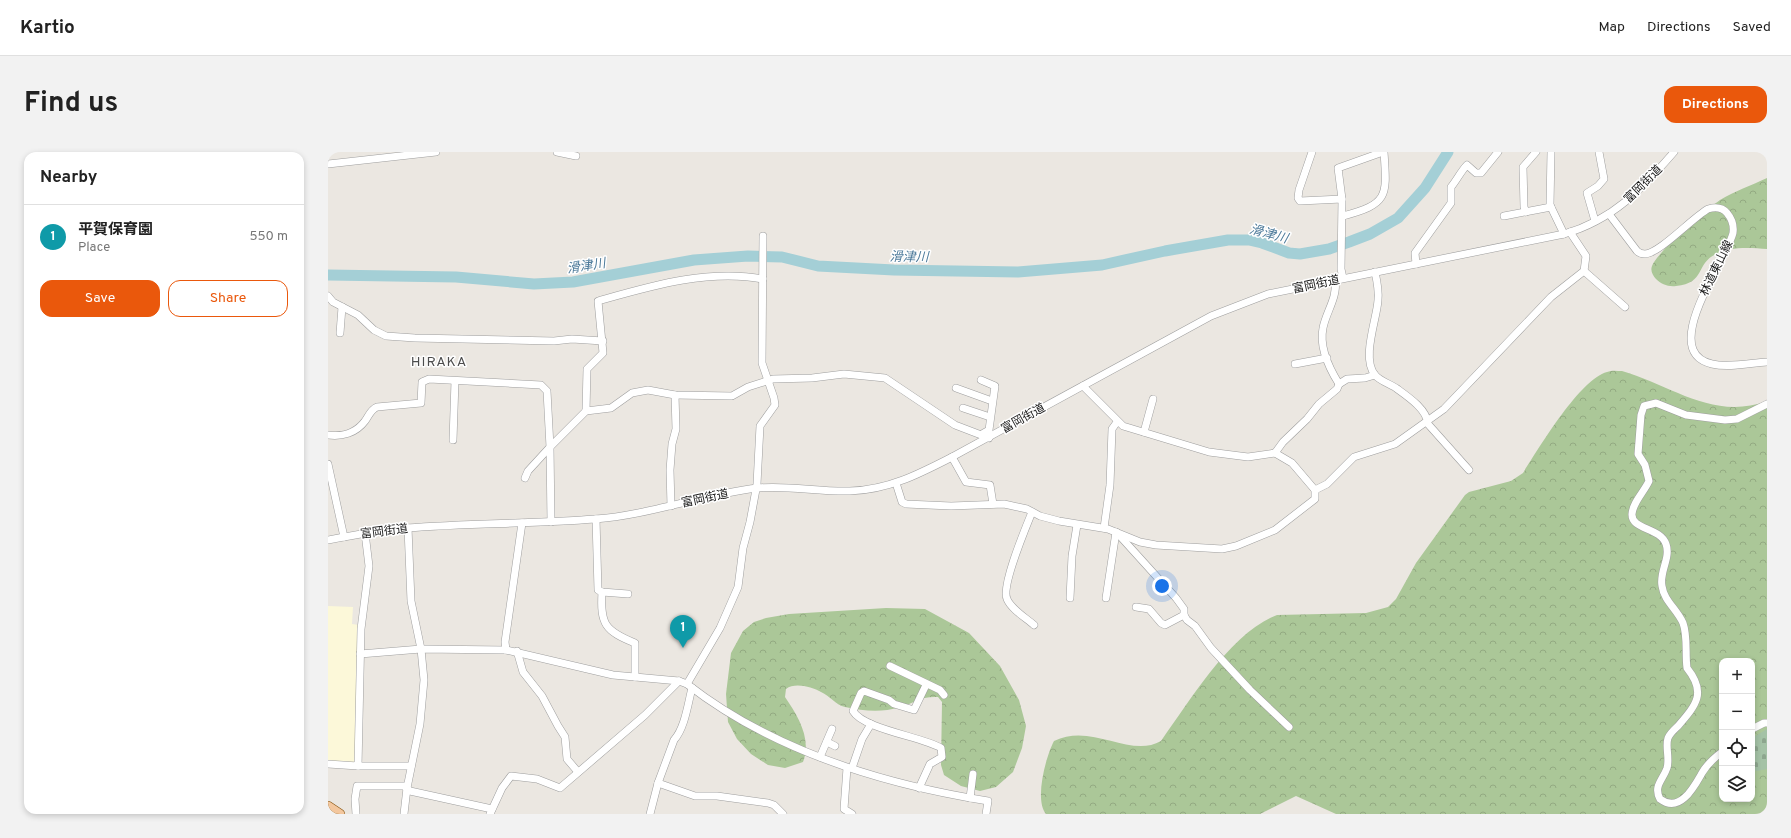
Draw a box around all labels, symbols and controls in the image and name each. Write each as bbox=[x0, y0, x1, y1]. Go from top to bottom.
text: Kartio bbox=[20, 16, 75, 40]
text: Map bbox=[1599, 19, 1625, 36]
text: Directions bbox=[1647, 19, 1711, 36]
text: Saved bbox=[1733, 19, 1771, 36]
text: Find us bbox=[24, 86, 118, 122]
button: Directions bbox=[1664, 86, 1767, 123]
street label: 富岡街道 bbox=[1621, 162, 1666, 207]
text: Nearby bbox=[40, 167, 97, 189]
text: 平賀保育園 bbox=[78, 221, 153, 240]
water label: 滑津川 bbox=[1248, 222, 1291, 248]
text: 1 bbox=[50, 229, 56, 245]
text: 550 m bbox=[249, 229, 288, 245]
street label: 林道東山線 bbox=[1697, 238, 1737, 299]
text: Place bbox=[78, 240, 110, 256]
water label: 滑津川 bbox=[889, 250, 931, 266]
water label: 滑津川 bbox=[566, 256, 609, 278]
street label: 富岡街道 bbox=[1291, 272, 1341, 298]
button: Save bbox=[40, 280, 160, 317]
button: Share bbox=[168, 280, 288, 317]
district label: HIRAKA bbox=[411, 354, 467, 371]
street label: 富岡街道 bbox=[999, 400, 1048, 438]
street label: 富岡街道 bbox=[680, 486, 730, 512]
street label: 富岡街道 bbox=[359, 521, 409, 543]
your location bbox=[1152, 576, 1172, 596]
pin: 1 bbox=[670, 615, 696, 648]
map controls bbox=[1719, 658, 1755, 802]
button: + bbox=[1719, 658, 1755, 694]
button: − bbox=[1719, 694, 1755, 730]
button: locate bbox=[1719, 730, 1755, 766]
button: layers bbox=[1719, 766, 1755, 802]

